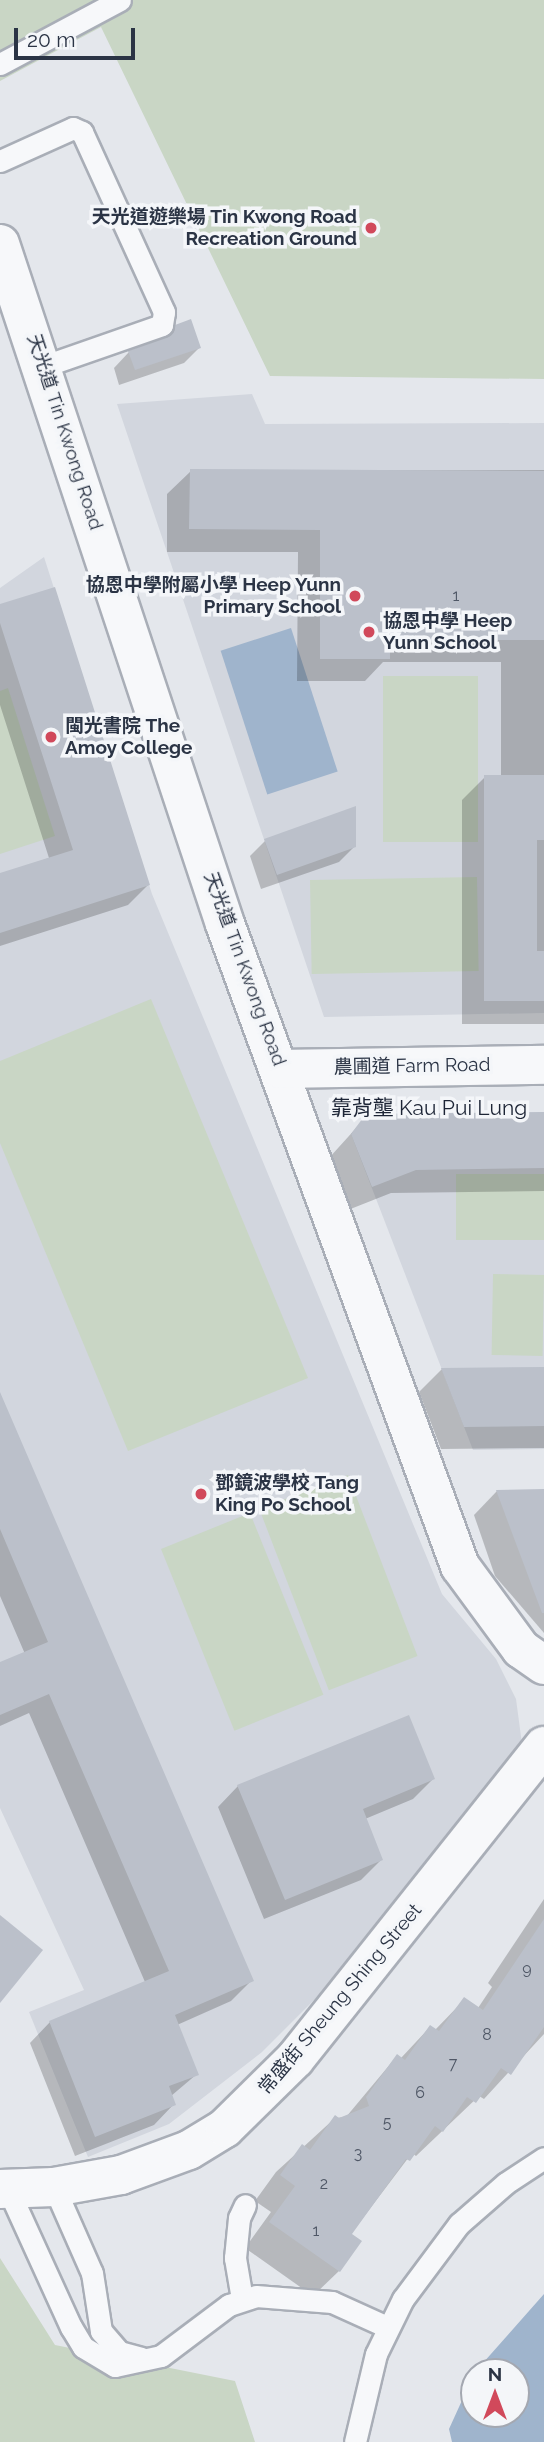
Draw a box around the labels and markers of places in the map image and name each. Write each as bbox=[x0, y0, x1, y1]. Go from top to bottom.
place label: 天光道遊樂場 Tin Kwong Road Recreation Ground bbox=[92, 206, 357, 250]
marker: 天光道遊樂場 Tin Kwong Road Recreation Ground bbox=[363, 220, 379, 236]
place label: 協恩中學附屬小學 Heep Yunn Primary School bbox=[85, 574, 341, 618]
marker: 協恩中學附屬小學 Heep Yunn Primary School bbox=[347, 588, 363, 604]
place label: 協恩中學 Heep Yunn School bbox=[383, 610, 512, 654]
marker: 協恩中學 Heep Yunn School bbox=[361, 624, 377, 640]
place label: 閩光書院 The Amoy College bbox=[65, 715, 193, 759]
marker: 閩光書院 The Amoy College bbox=[43, 729, 59, 745]
place label: 鄧鏡波學校 Tang King Po School bbox=[215, 1472, 359, 1516]
marker: 鄧鏡波學校 Tang King Po School bbox=[193, 1486, 209, 1502]

